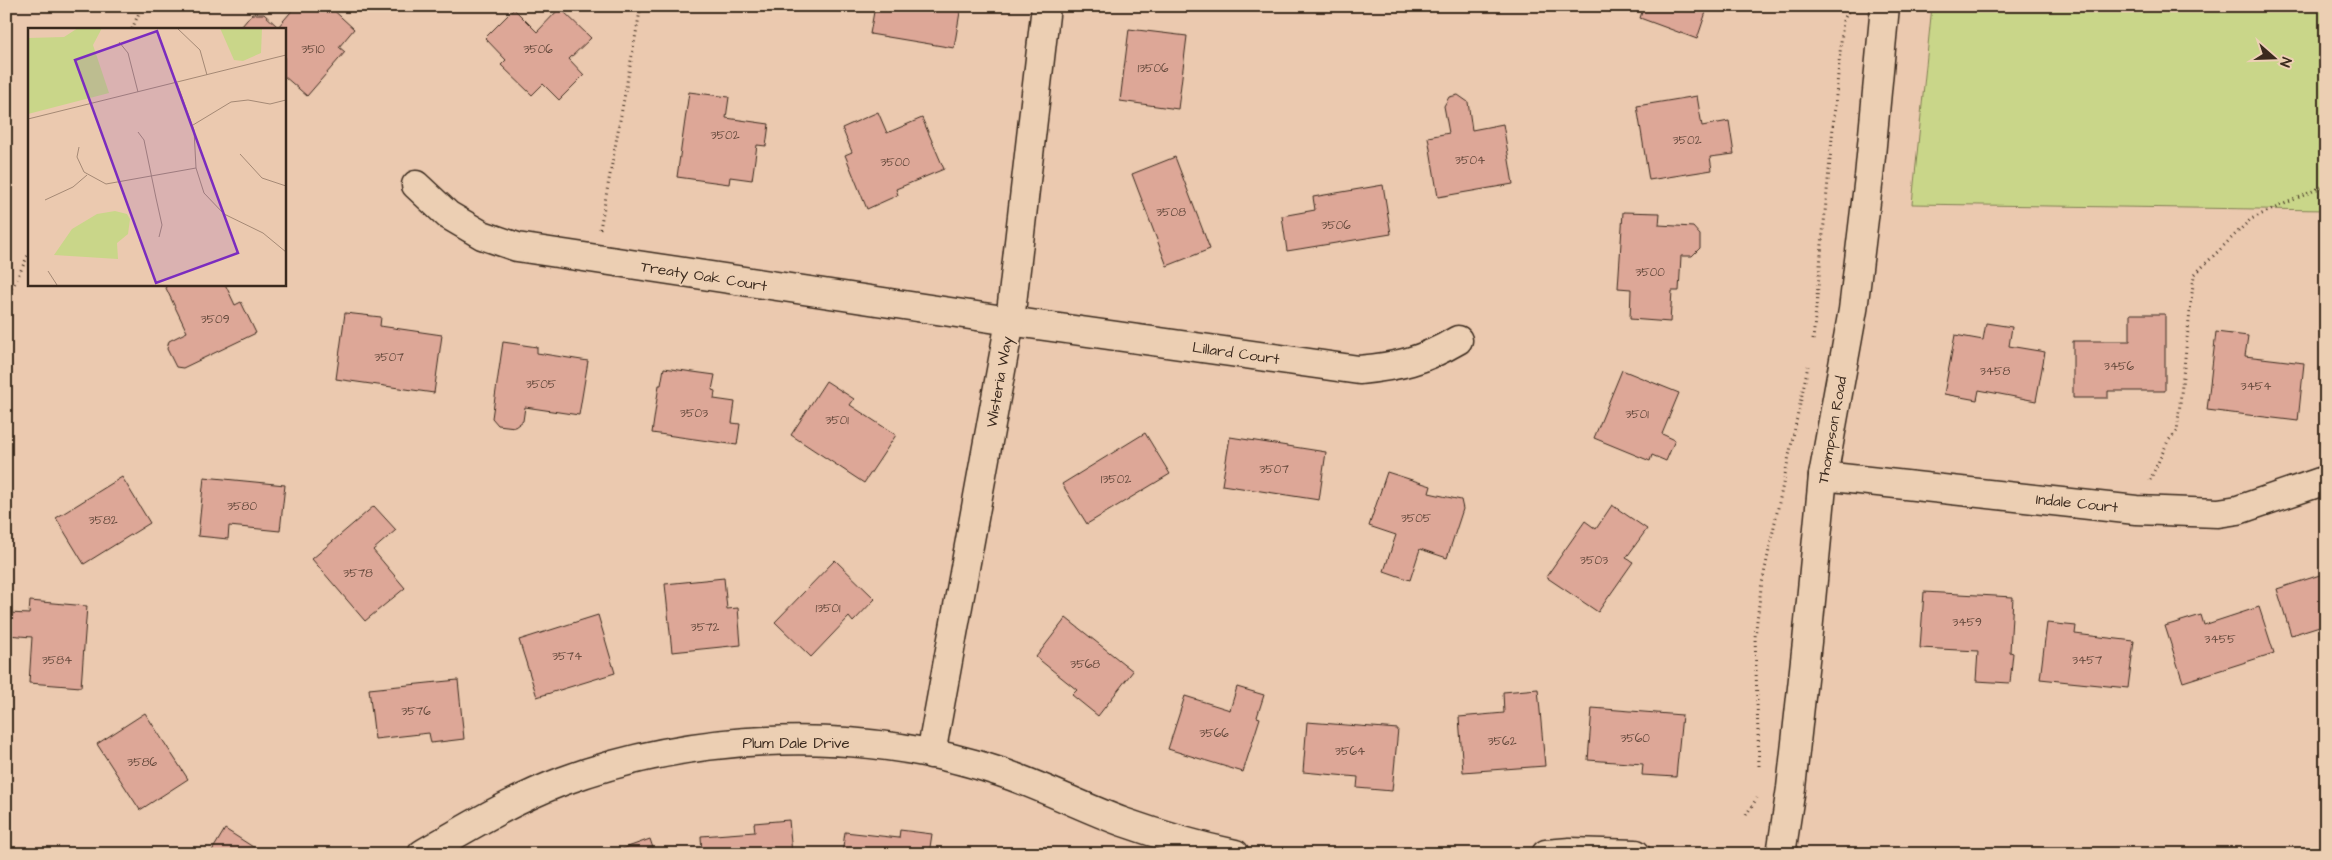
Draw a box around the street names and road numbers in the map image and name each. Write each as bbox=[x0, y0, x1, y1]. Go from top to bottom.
street label: Treaty Oak Court bbox=[639, 256, 769, 298]
street label: Wisteria Way bbox=[981, 335, 1019, 430]
street label: Lillard Court bbox=[1191, 337, 1281, 370]
street label: Thompson Road bbox=[1813, 374, 1852, 486]
street label: Indale Court bbox=[2035, 489, 2119, 518]
street label: Plum Dale Drive bbox=[742, 733, 850, 754]

